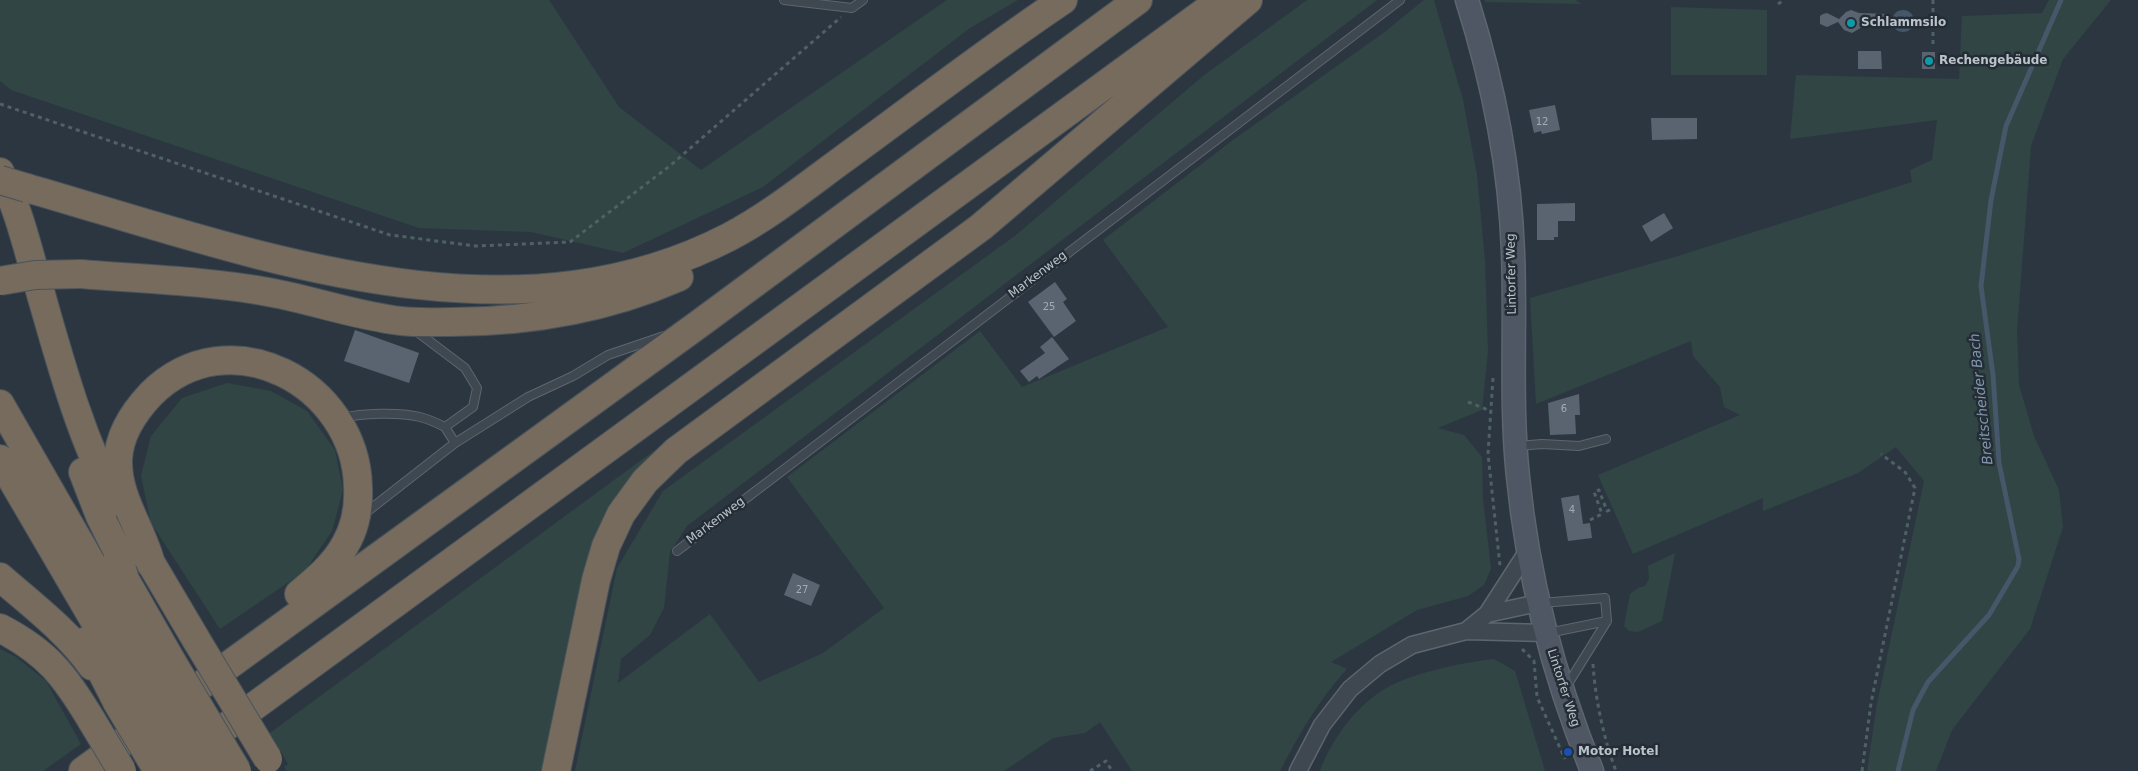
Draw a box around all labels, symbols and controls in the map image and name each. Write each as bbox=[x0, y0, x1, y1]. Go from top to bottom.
place label: Schlammsilo bbox=[1861, 16, 1946, 30]
marker: Schlammsilo bbox=[1845, 17, 1857, 29]
place label: Rechengebäude bbox=[1939, 54, 2047, 68]
marker: Rechengebäude bbox=[1923, 55, 1935, 67]
house number: 12 bbox=[1536, 116, 1548, 128]
street label: Lintorfer Weg bbox=[1504, 233, 1520, 315]
street label: Markenweg bbox=[1006, 248, 1070, 302]
house number: 25 bbox=[1043, 301, 1055, 313]
water label: Breitscheider Bach bbox=[1967, 332, 1997, 466]
house number: 6 bbox=[1561, 403, 1567, 415]
street label: Markenweg bbox=[684, 494, 748, 548]
house number: 4 bbox=[1569, 504, 1575, 516]
house number: 27 bbox=[796, 584, 808, 596]
street label: Lintorfer Weg bbox=[1544, 647, 1582, 729]
place label: Motor Hotel bbox=[1578, 745, 1659, 759]
marker: Motor Hotel bbox=[1562, 746, 1574, 758]

